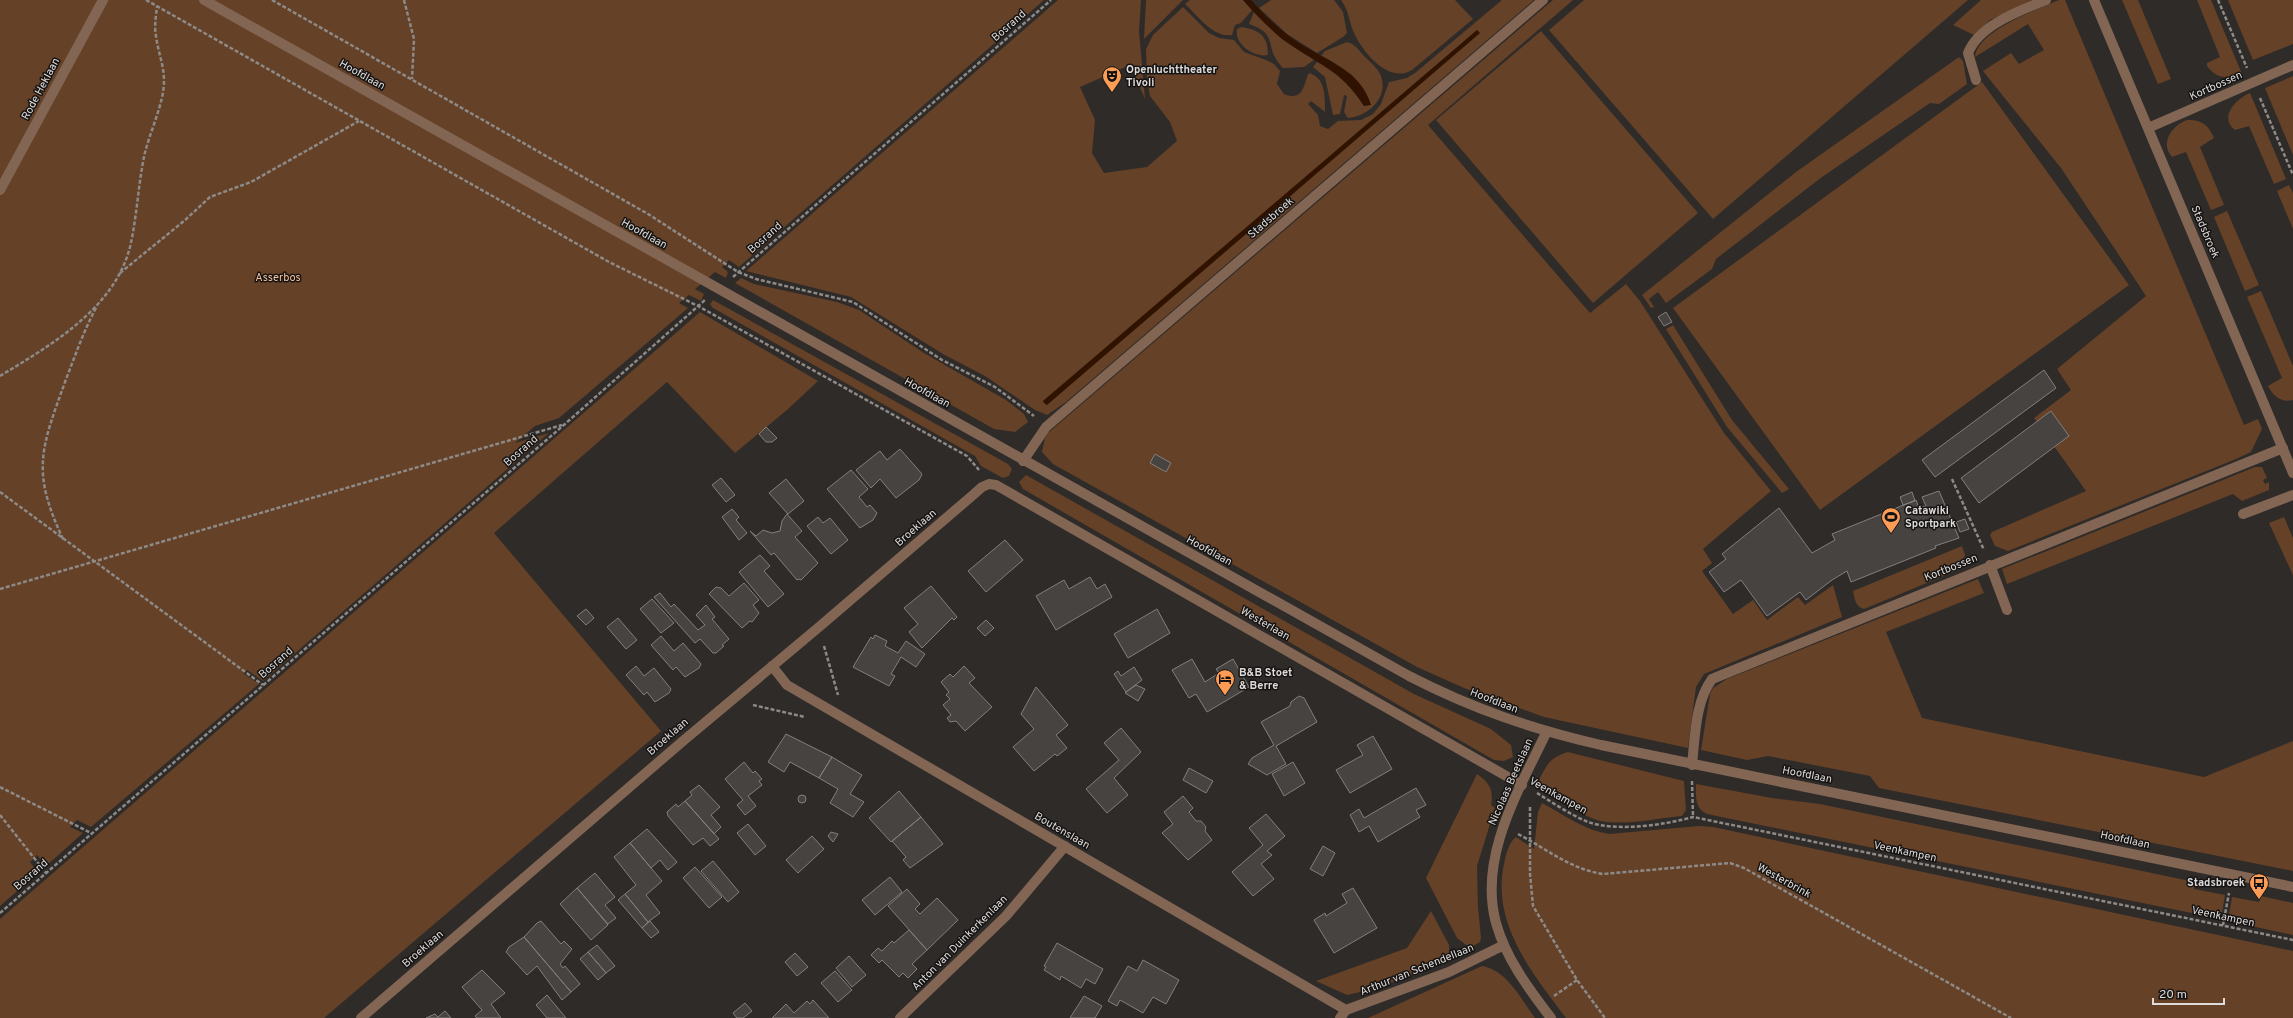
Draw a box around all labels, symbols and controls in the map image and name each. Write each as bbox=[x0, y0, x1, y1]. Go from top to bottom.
street label: Bosrand bbox=[989, 7, 1029, 45]
street label: Rode Heklaan bbox=[19, 56, 63, 122]
street label: Hoofdlaan bbox=[337, 57, 387, 93]
place label: Openluchttheater Tivoli bbox=[1126, 63, 1217, 90]
theatre icon: Openluchttheater Tivoli bbox=[1101, 65, 1123, 93]
street label: Kortbossen bbox=[2187, 68, 2245, 104]
street label: Stadsbroek bbox=[1245, 194, 1297, 242]
street label: Stadsbroek bbox=[2188, 203, 2222, 261]
street label: Hoofdlaan bbox=[619, 216, 669, 252]
street label: Bosrand bbox=[745, 219, 785, 257]
park label: Asserbos bbox=[255, 271, 301, 285]
street label: Hoofdlaan bbox=[902, 375, 952, 411]
street label: Bosrand bbox=[501, 432, 541, 470]
place label: Catawiki Sportpark bbox=[1905, 504, 1956, 531]
street label: Broeklaan bbox=[892, 506, 940, 550]
sports icon: Catawiki Sportpark bbox=[1880, 506, 1902, 534]
street label: Hoofdlaan bbox=[1184, 533, 1234, 569]
street label: Kortbossen bbox=[1922, 551, 1980, 585]
street label: Westerlaan bbox=[1238, 604, 1292, 644]
street label: Bosrand bbox=[256, 644, 296, 682]
place label: B&B Stoet & Berre bbox=[1239, 666, 1292, 693]
hotel icon: B&B Stoet & Berre bbox=[1214, 668, 1236, 696]
street label: Hoofdlaan bbox=[1468, 685, 1520, 717]
street label: Broeklaan bbox=[644, 715, 692, 759]
street label: Nicolaas Beetslaan bbox=[1486, 736, 1536, 828]
street label: Hoofdlaan bbox=[1781, 763, 1833, 787]
street label: Veenkampen bbox=[1527, 774, 1589, 818]
street label: Boutenslaan bbox=[1032, 809, 1092, 853]
street label: Hoofdlaan bbox=[2099, 828, 2151, 852]
street label: Veenkampen bbox=[1872, 838, 1938, 866]
street label: Bosrand bbox=[11, 856, 51, 894]
street label: Westerbrink bbox=[1755, 860, 1813, 902]
bus stop icon: Stadsbroek bbox=[2248, 872, 2270, 900]
place label: Stadsbroek bbox=[2187, 876, 2245, 890]
street label: Anton van Duinkerkenlaan bbox=[909, 892, 1011, 994]
street label: Veenkampen bbox=[2190, 903, 2256, 931]
street label: Broeklaan bbox=[399, 927, 447, 971]
street label: Arthur van Schendellaan bbox=[1358, 941, 1476, 999]
scale bar bbox=[2153, 980, 2224, 1006]
text: 20 m bbox=[2159, 987, 2187, 1003]

